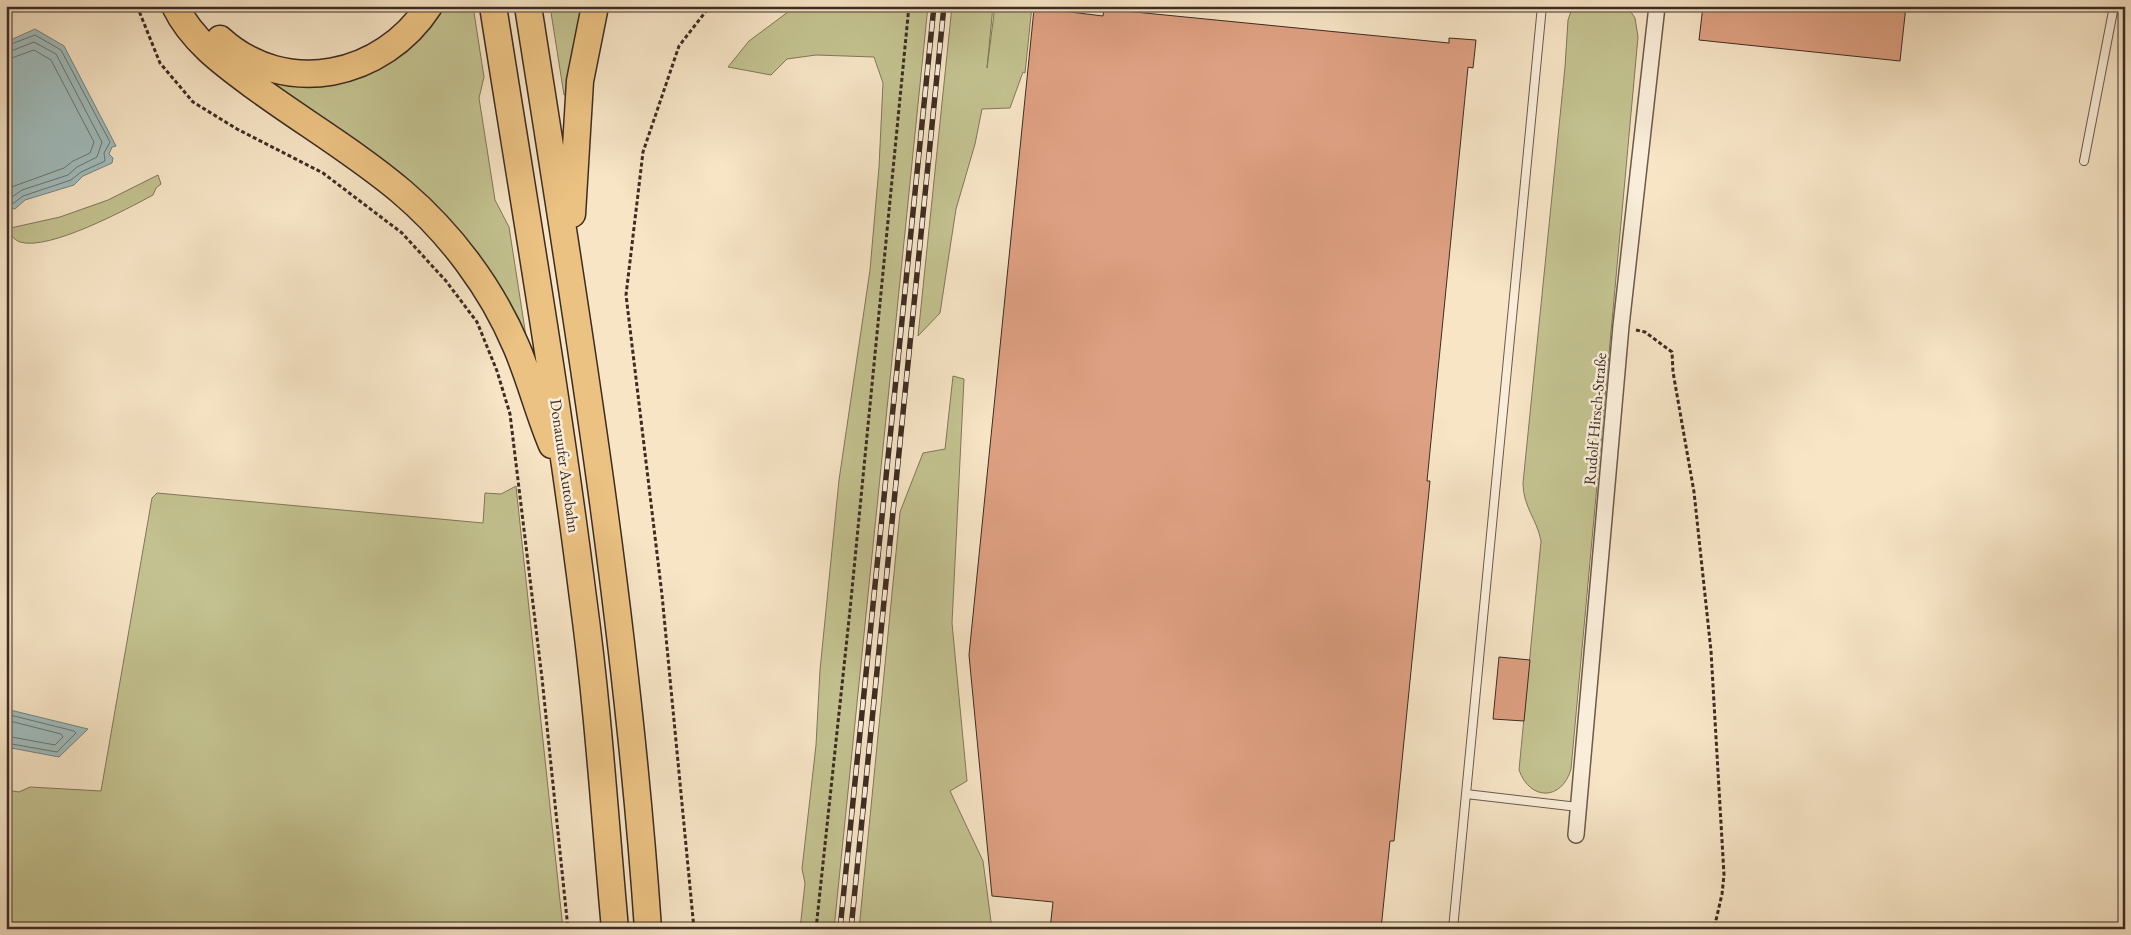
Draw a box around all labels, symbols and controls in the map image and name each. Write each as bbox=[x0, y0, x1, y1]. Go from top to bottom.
street label: Rudolf Hirsch-Straße bbox=[1579, 352, 1611, 486]
street label: Donauufer Autobahn bbox=[545, 398, 585, 535]

